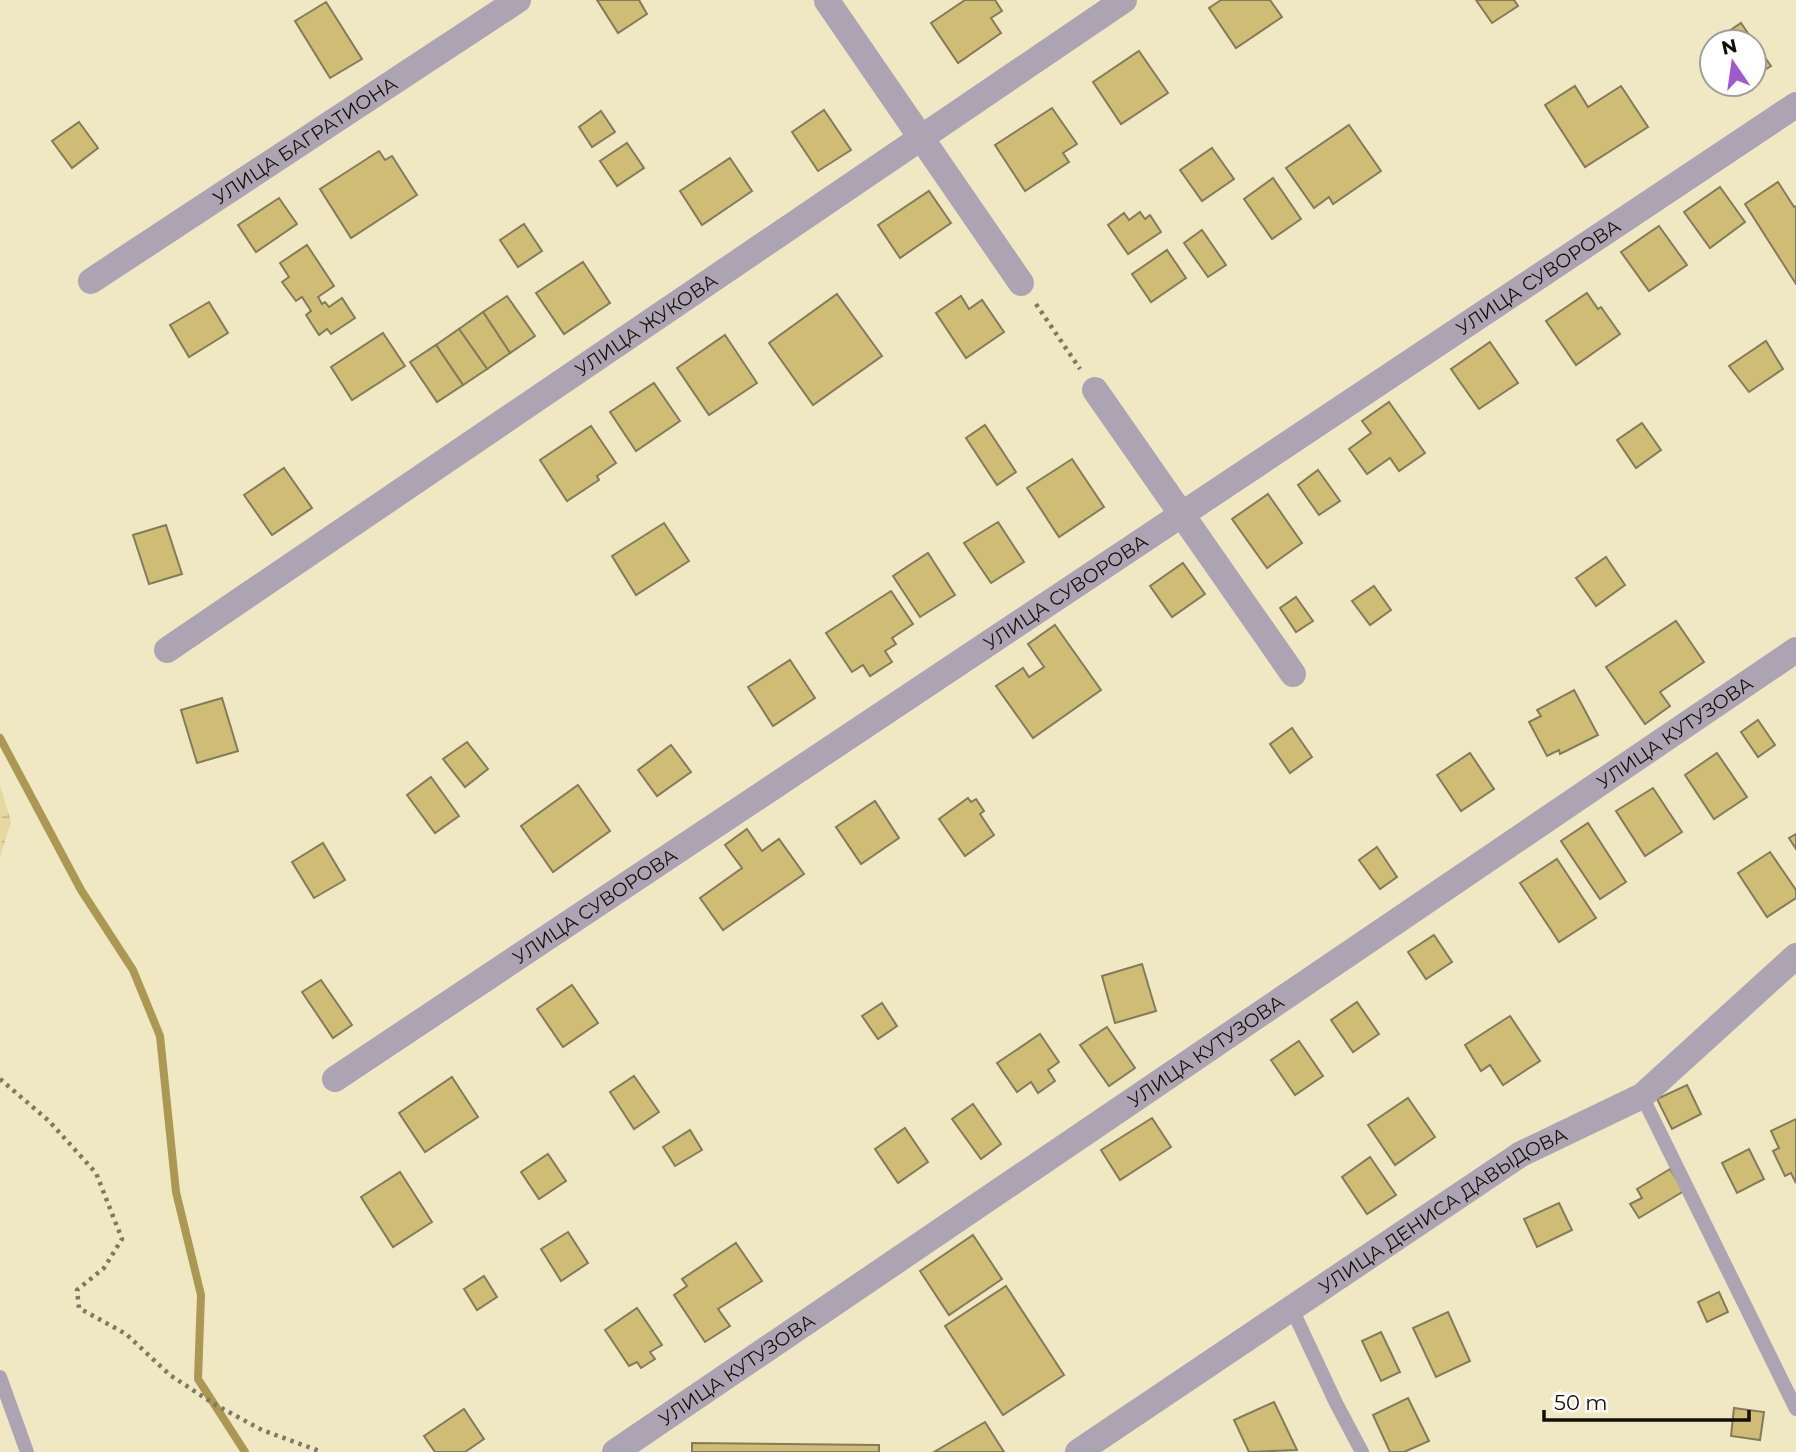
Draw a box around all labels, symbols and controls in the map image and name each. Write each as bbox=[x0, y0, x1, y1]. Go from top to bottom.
north arrow bbox=[1698, 28, 1768, 98]
text: N bbox=[1719, 34, 1739, 60]
street label: УЛИЦА БАГРАТИОНА bbox=[208, 71, 401, 209]
street label: УЛИЦА СУВОРОВА bbox=[1452, 214, 1624, 340]
street label: УЛИЦА ЖУКОВА bbox=[571, 268, 721, 381]
street label: УЛИЦА СУВОРОВА bbox=[979, 529, 1152, 655]
street label: УЛИЦА КУТУЗОВА bbox=[1592, 671, 1757, 793]
street label: УЛИЦА СУВОРОВА bbox=[508, 843, 681, 969]
street label: УЛИЦА КУТУЗОВА bbox=[1123, 990, 1288, 1112]
street label: УЛИЦА ДЕНИСА ДАВЫДОВА bbox=[1314, 1122, 1571, 1298]
street label: УЛИЦА КУТУЗОВА bbox=[654, 1308, 819, 1430]
scale bar bbox=[1544, 1378, 1749, 1422]
text: 50 m bbox=[1554, 1390, 1608, 1415]

